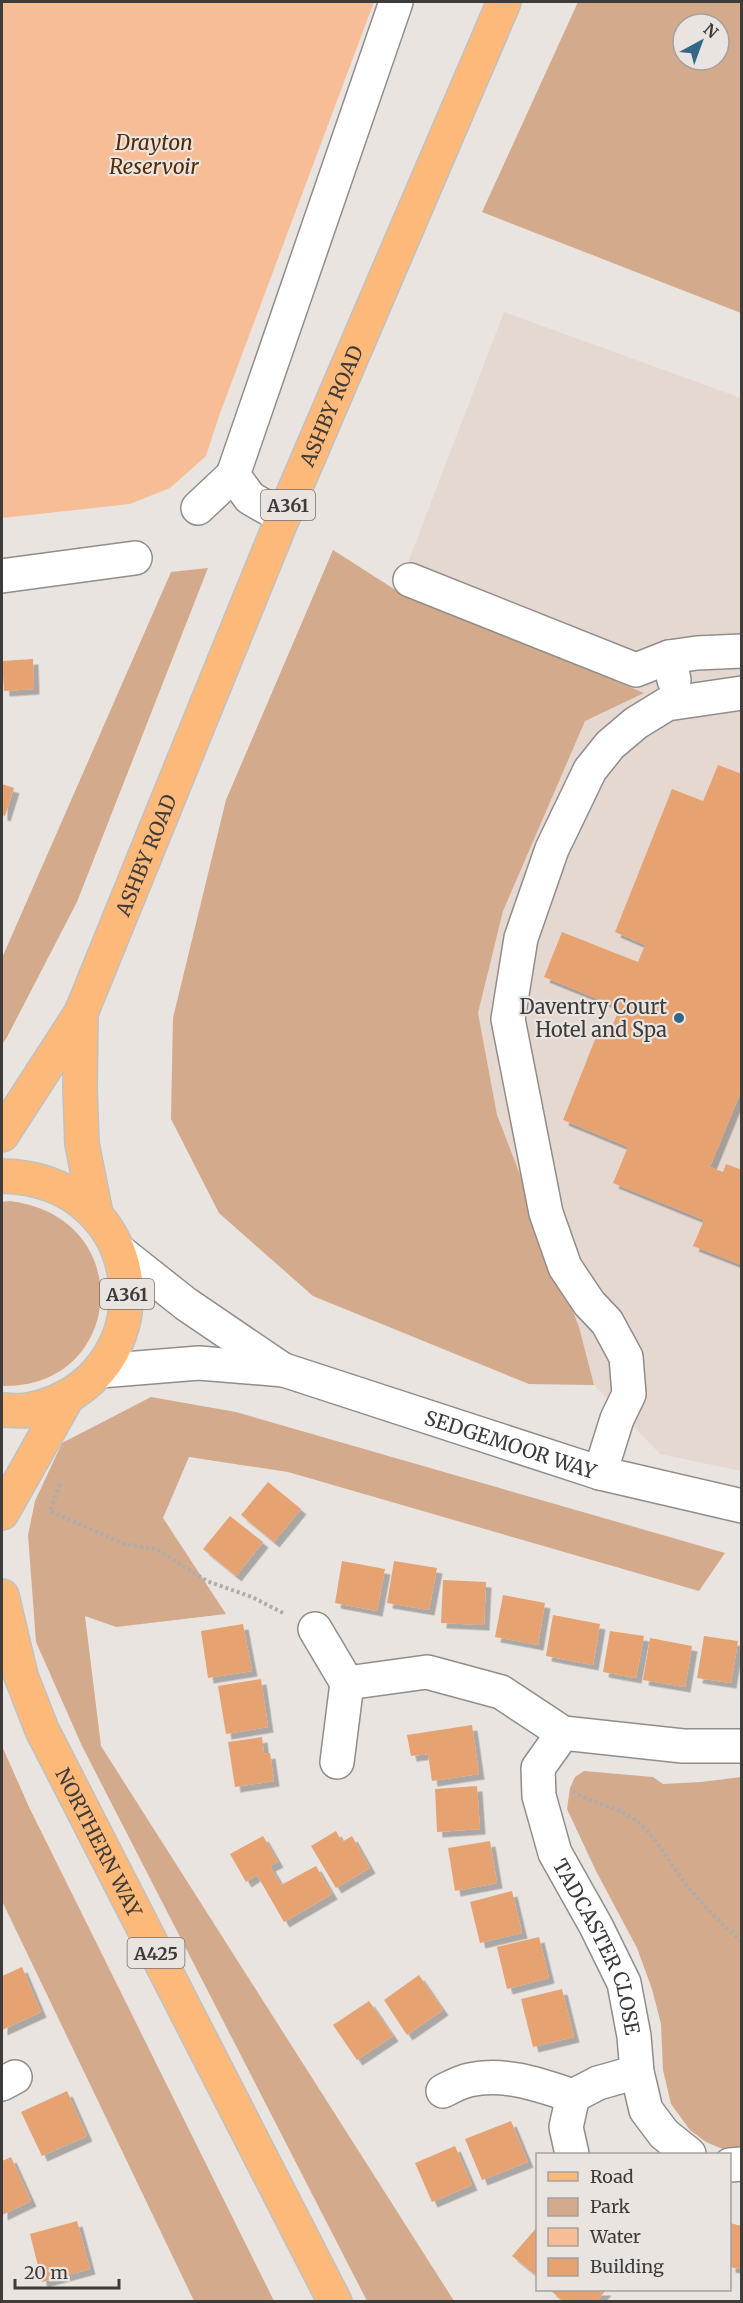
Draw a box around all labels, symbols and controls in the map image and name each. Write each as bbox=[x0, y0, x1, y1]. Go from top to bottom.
north arrow bbox=[671, 12, 731, 72]
text: N bbox=[700, 19, 722, 43]
water label: Drayton Reservoir bbox=[109, 129, 199, 180]
street label: ASHBY ROAD bbox=[293, 341, 368, 471]
road number: A361 bbox=[261, 490, 315, 520]
street label: ASHBY ROAD bbox=[109, 790, 181, 920]
place label: Daventry Court Hotel and Spa bbox=[520, 994, 667, 1042]
marker: Daventry Court Hotel and Spa bbox=[672, 1011, 686, 1025]
road number: A361 bbox=[100, 1279, 154, 1309]
street label: SEDGEMOOR WAY bbox=[422, 1404, 601, 1484]
street label: NORTHERN WAY bbox=[51, 1763, 148, 1922]
street label: TADCASTER CLOSE bbox=[548, 1854, 646, 2037]
road number: A425 bbox=[128, 1938, 184, 1968]
legend bbox=[536, 2153, 731, 2291]
text: Road bbox=[590, 2165, 634, 2188]
text: Park bbox=[590, 2195, 631, 2218]
text: Water bbox=[589, 2225, 641, 2248]
scale bar bbox=[15, 2252, 118, 2290]
text: Building bbox=[590, 2255, 664, 2278]
text: 20 m bbox=[24, 2261, 68, 2284]

